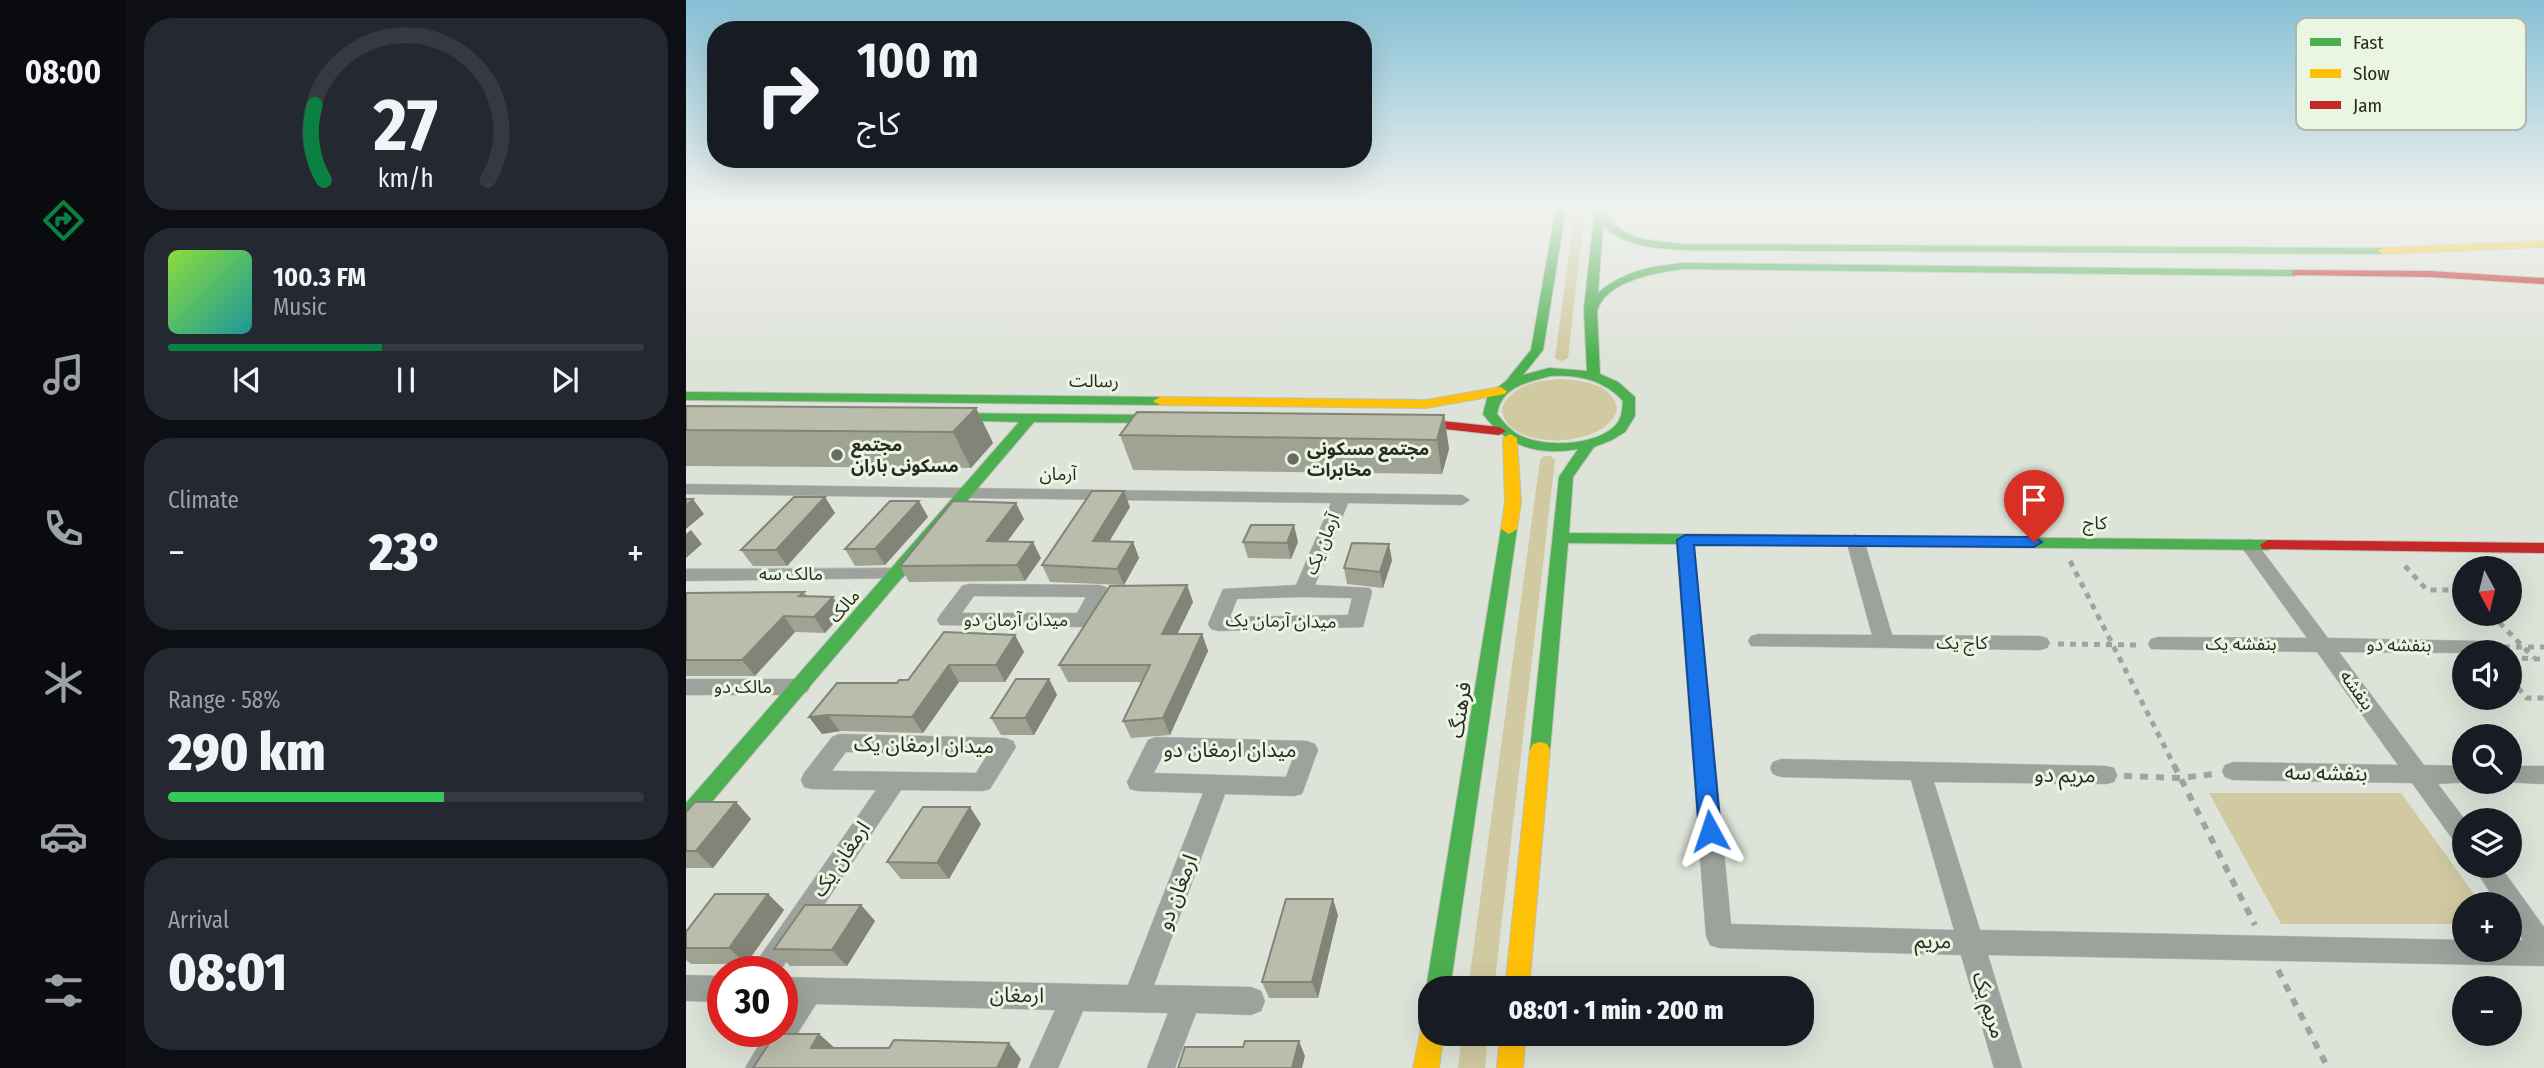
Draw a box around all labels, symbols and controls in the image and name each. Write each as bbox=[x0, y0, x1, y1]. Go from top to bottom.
legend bbox=[2296, 18, 2526, 130]
text: 100 m bbox=[857, 31, 979, 90]
text: Fast bbox=[2353, 31, 2384, 54]
icon: right bbox=[742, 49, 833, 140]
text: 08:00 bbox=[25, 53, 101, 91]
text: Slow bbox=[2353, 62, 2390, 85]
text: 27 bbox=[373, 82, 438, 169]
text: Jam bbox=[2353, 94, 2382, 117]
text: کاج bbox=[857, 105, 900, 143]
text: km/h bbox=[378, 164, 434, 194]
icon: directions bbox=[39, 196, 88, 245]
text: 100.3 FM bbox=[273, 262, 366, 293]
text: Music bbox=[273, 293, 327, 321]
icon: music bbox=[39, 350, 88, 399]
icon: previous bbox=[228, 361, 266, 399]
icon: pause bbox=[387, 361, 425, 399]
icon: next bbox=[546, 361, 584, 399]
street label: رسالت bbox=[1069, 370, 1119, 392]
place label: مجتمع مسکونی باران bbox=[851, 434, 959, 477]
place label: مجتمع مسکونی مخابرات bbox=[1307, 438, 1429, 481]
marker: مجتمع مسکونی باران bbox=[829, 447, 845, 463]
marker: مجتمع مسکونی مخابرات bbox=[1285, 451, 1301, 467]
street label: آرمان bbox=[1039, 463, 1077, 485]
pin bbox=[2004, 470, 2064, 542]
icon: arrive bbox=[2015, 481, 2053, 519]
text: Climate bbox=[168, 486, 239, 514]
icon: phone bbox=[39, 504, 88, 553]
street label: آرمان یک bbox=[1300, 509, 1345, 578]
street label: کاج bbox=[2083, 512, 2108, 536]
text: 23° bbox=[369, 521, 443, 584]
text: − bbox=[168, 530, 185, 576]
text: + bbox=[627, 530, 644, 576]
north arrow bbox=[2452, 556, 2522, 626]
map controls bbox=[2452, 556, 2522, 1046]
street label: مالک سه bbox=[759, 563, 823, 585]
street label: مالک bbox=[824, 585, 864, 627]
street label: میدان آرمان دو bbox=[964, 609, 1068, 631]
street label: میدان آرمان یک bbox=[1225, 609, 1337, 633]
street label: کاج یک bbox=[1936, 632, 1988, 656]
street label: بنفشه یک bbox=[2205, 633, 2277, 655]
street label: بنفشه دو bbox=[2366, 633, 2432, 657]
button: sound bbox=[2452, 640, 2522, 710]
icon: climate bbox=[39, 658, 88, 707]
street label: بنفشه bbox=[2335, 666, 2379, 714]
street label: مالک دو bbox=[714, 676, 772, 698]
street label: فرهنگ bbox=[1443, 680, 1477, 740]
text: Range · 58% bbox=[168, 686, 280, 714]
text: 290 km bbox=[168, 721, 326, 784]
button: search bbox=[2452, 724, 2522, 794]
street label: میدان ارمغان یک bbox=[854, 731, 994, 759]
street label: میدان ارمغان دو bbox=[1163, 737, 1297, 763]
street label: بنفشه سه bbox=[2284, 759, 2368, 787]
street label: مریم دو bbox=[2034, 761, 2096, 791]
position arrow bbox=[1673, 794, 1747, 868]
button: layers bbox=[2452, 808, 2522, 878]
icon: car bbox=[39, 812, 88, 861]
street label: ارمغان یک bbox=[806, 816, 876, 902]
street label: ارمغان دو bbox=[1151, 851, 1203, 933]
button: + bbox=[2452, 892, 2522, 962]
text: Arrival bbox=[168, 906, 229, 934]
street label: مریم bbox=[1914, 928, 1952, 956]
text: 08:01 bbox=[168, 941, 287, 1004]
speed limit sign: 30 bbox=[707, 956, 798, 1047]
icon: filters bbox=[39, 966, 88, 1015]
street label: مریم یک bbox=[1965, 968, 2011, 1042]
button: − bbox=[2452, 976, 2522, 1046]
street label: ارمغان bbox=[990, 982, 1044, 1008]
text: 08:01 · 1 min · 200 m bbox=[1509, 995, 1723, 1026]

